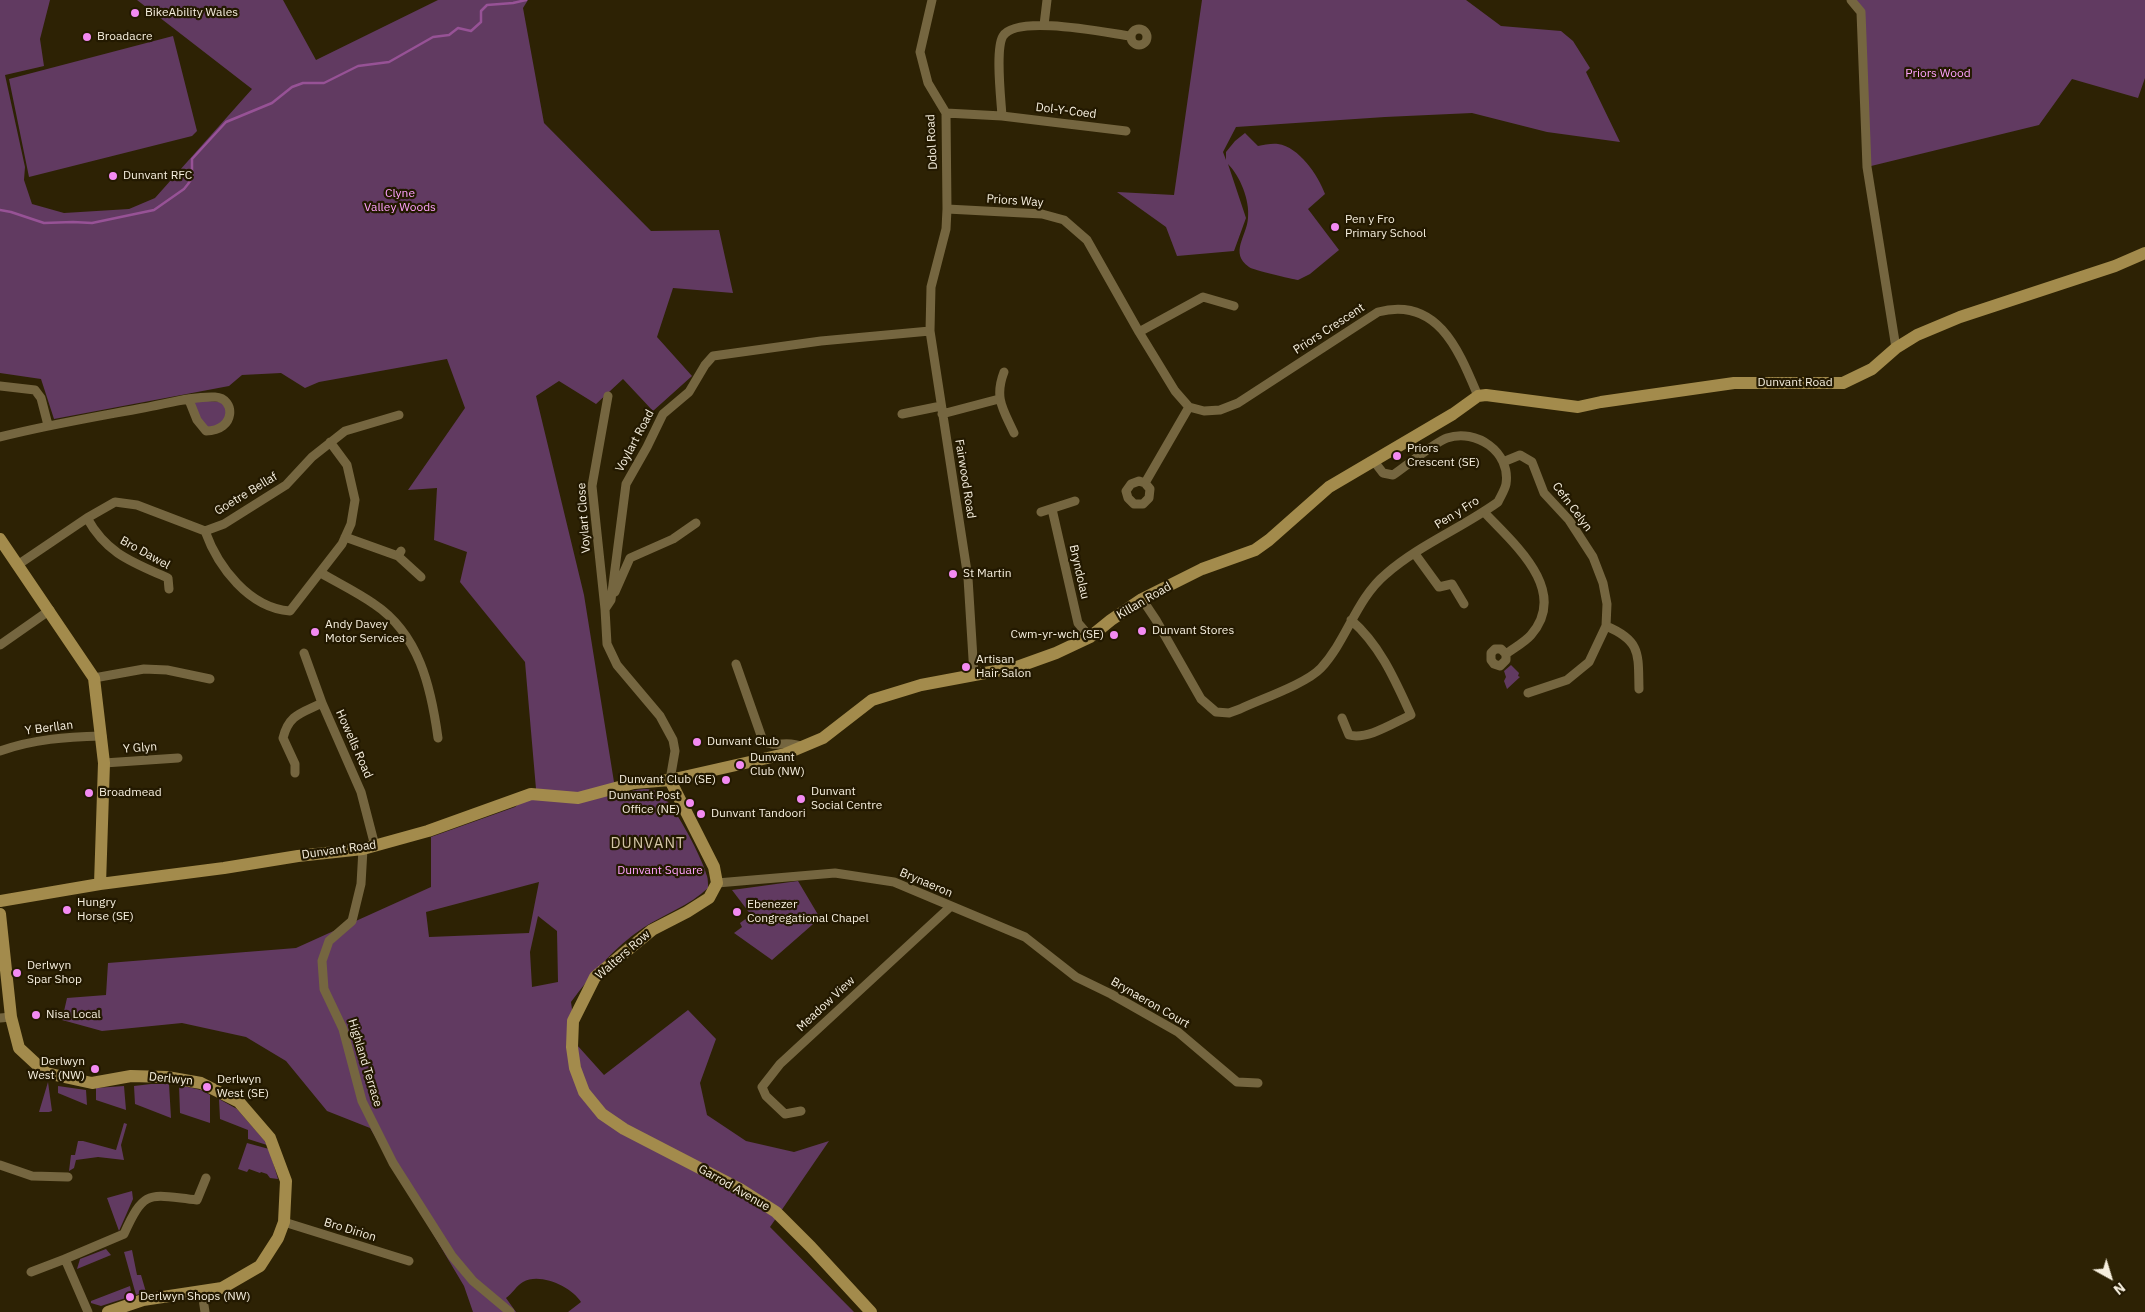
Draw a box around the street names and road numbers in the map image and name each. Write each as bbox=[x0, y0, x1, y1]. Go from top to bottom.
street label: Dol-Y-Coed bbox=[1035, 100, 1097, 122]
street label: Ddol Road bbox=[923, 114, 941, 170]
street label: Priors Way bbox=[986, 192, 1044, 210]
street label: Priors Crescent bbox=[1291, 301, 1367, 357]
street label: Dunvant Road bbox=[1757, 376, 1833, 390]
street label: Voylart Road bbox=[613, 407, 657, 475]
street label: Fairwood Road bbox=[952, 438, 978, 520]
street label: Goetre Bellaf bbox=[212, 470, 280, 518]
street label: Cefn Celyn bbox=[1549, 480, 1595, 534]
street label: Voylart Close bbox=[574, 482, 594, 554]
street label: Pen y Fro bbox=[1432, 494, 1482, 532]
street label: Bro Dawel bbox=[117, 533, 173, 573]
street label: Bryndolau bbox=[1066, 543, 1092, 601]
street label: Killan Road bbox=[1114, 580, 1174, 622]
street label: Howells Road bbox=[332, 707, 376, 781]
street label: Y Berllan bbox=[24, 718, 74, 738]
street label: Y Glyn bbox=[122, 740, 158, 756]
street label: Dunvant Road bbox=[301, 838, 377, 862]
street label: Brynaeron bbox=[897, 865, 955, 901]
street label: Walters Row bbox=[593, 927, 653, 983]
street label: Meadow View bbox=[794, 973, 858, 1035]
street label: Brynaeron Court bbox=[1108, 975, 1192, 1031]
street label: Highland Terrace bbox=[345, 1017, 385, 1109]
street label: Derlwyn bbox=[148, 1070, 194, 1088]
street label: Garrod Avenue bbox=[696, 1162, 772, 1214]
street label: Bro Dirion bbox=[322, 1215, 378, 1245]

